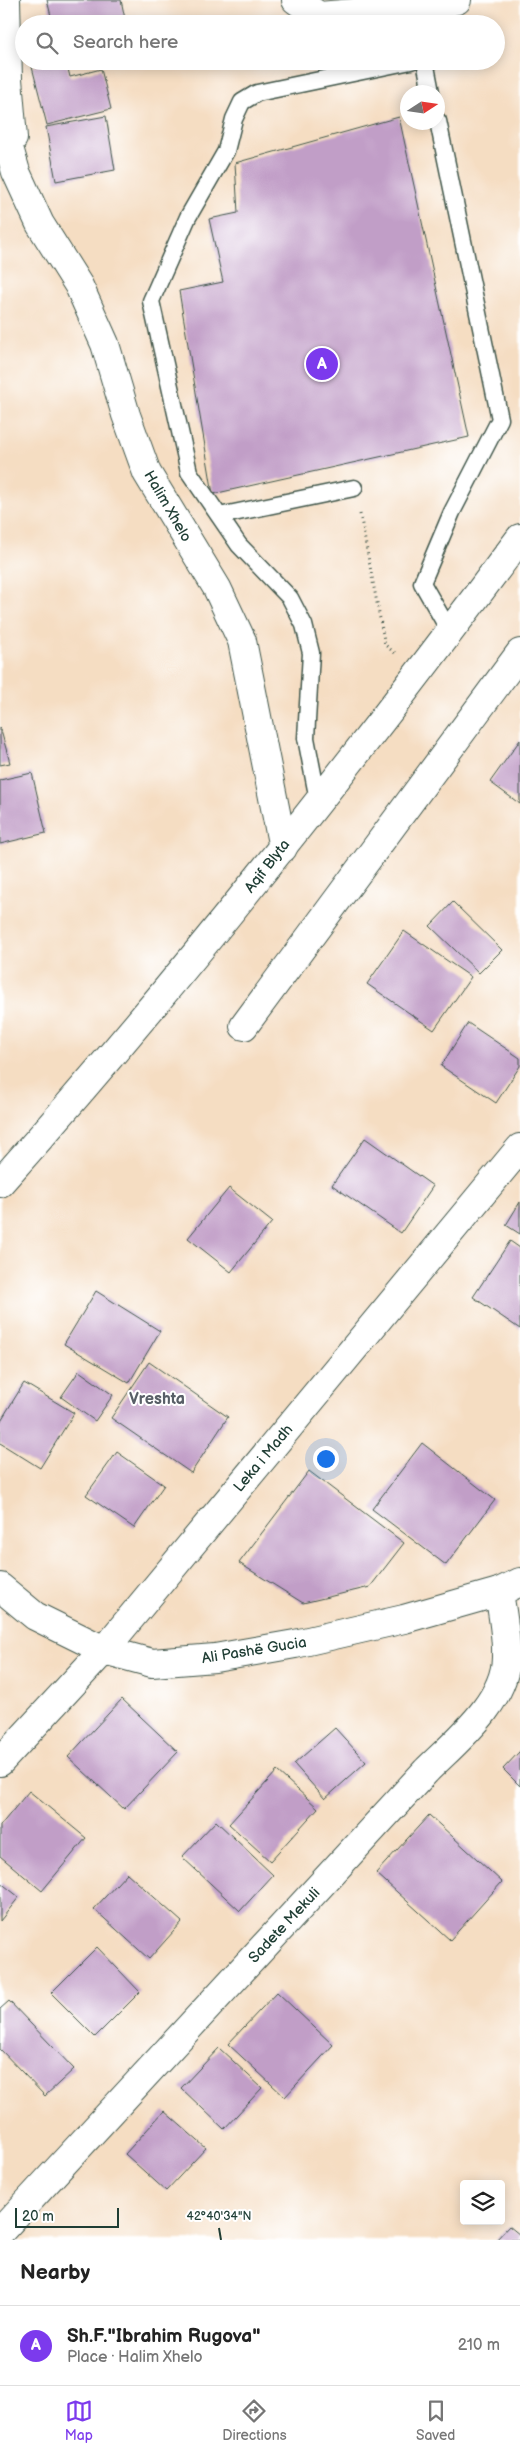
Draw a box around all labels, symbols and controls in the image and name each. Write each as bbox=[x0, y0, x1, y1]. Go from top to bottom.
search box bbox=[15, 15, 505, 70]
icon: search bbox=[33, 29, 61, 57]
text: Search here bbox=[73, 31, 178, 54]
north arrow bbox=[400, 85, 445, 130]
pin: A bbox=[306, 345, 338, 383]
street label: Halim Xhelo bbox=[140, 467, 196, 545]
street label: Aqif Blyta bbox=[241, 836, 294, 897]
district label: Vreshta bbox=[129, 1390, 185, 1409]
street label: Leka i Madh bbox=[230, 1421, 297, 1496]
your location bbox=[313, 1446, 339, 1472]
street label: Ali Pashë Gucia bbox=[200, 1633, 308, 1668]
street label: Sadete Mekuli bbox=[245, 1884, 324, 1967]
map controls bbox=[460, 2180, 505, 2225]
button: layers bbox=[460, 2180, 505, 2225]
scale bar bbox=[15, 2205, 119, 2228]
text: 20 m bbox=[22, 2208, 54, 2225]
text: 42°40'34"N bbox=[187, 2209, 251, 2224]
text: Nearby bbox=[20, 2260, 90, 2285]
text: Sh.F."Ibrahim Rugova" bbox=[67, 2325, 261, 2348]
text: A bbox=[31, 2336, 41, 2355]
text: 210 m bbox=[458, 2336, 500, 2355]
text: Place · Halim Xhelo bbox=[67, 2348, 203, 2367]
tab: Map bbox=[65, 2397, 93, 2444]
tab: Directions bbox=[222, 2397, 287, 2444]
tab: Saved bbox=[416, 2397, 455, 2444]

